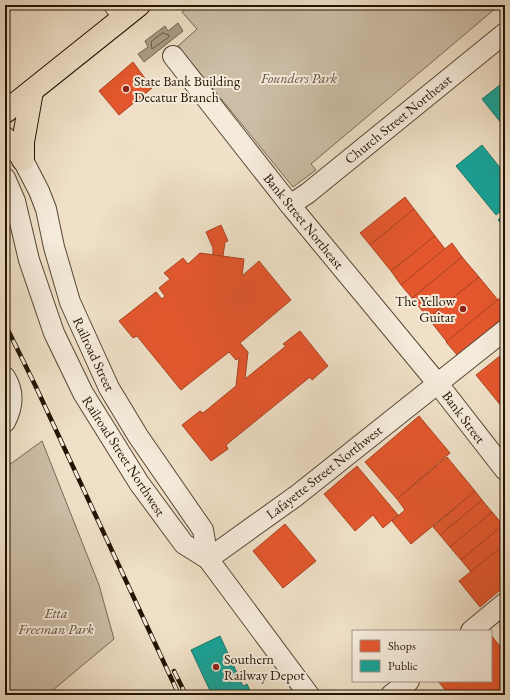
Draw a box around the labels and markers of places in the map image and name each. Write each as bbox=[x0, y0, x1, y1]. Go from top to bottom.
place label: State Bank Building Decatur Branch bbox=[134, 72, 241, 106]
marker: State Bank Building Decatur Branch bbox=[121, 84, 131, 94]
place label: The Yellow Guitar bbox=[395, 292, 455, 326]
marker: The Yellow Guitar bbox=[458, 304, 468, 314]
place label: Southern Railway Depot bbox=[224, 650, 305, 684]
marker: Southern Railway Depot bbox=[211, 662, 221, 672]

